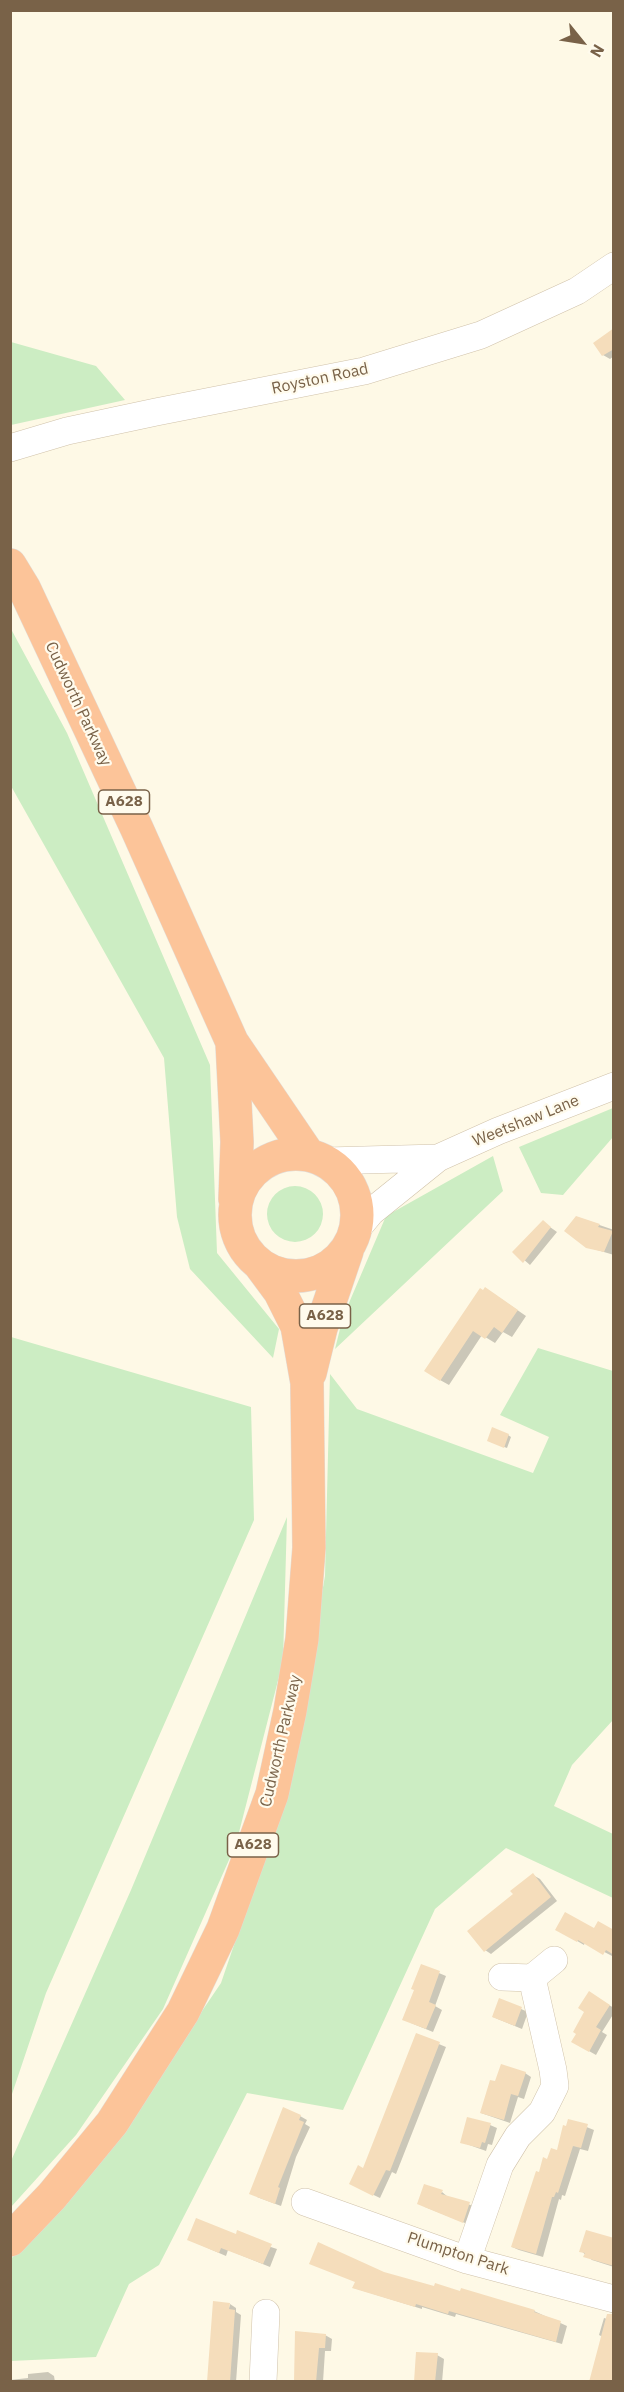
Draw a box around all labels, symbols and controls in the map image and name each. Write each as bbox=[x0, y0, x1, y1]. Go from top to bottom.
north arrow bbox=[552, 12, 612, 72]
text: N bbox=[586, 41, 609, 61]
street label: Royston Road bbox=[270, 359, 370, 399]
street label: Cudworth Parkway bbox=[41, 639, 115, 769]
road number: A628 bbox=[98, 790, 150, 814]
street label: Weetshaw Lane bbox=[470, 1091, 582, 1151]
road number: A628 bbox=[300, 1304, 350, 1328]
street label: Cudworth Parkway bbox=[256, 1673, 306, 1809]
road number: A628 bbox=[228, 1833, 278, 1857]
street label: Plumpton Park bbox=[405, 2228, 511, 2280]

